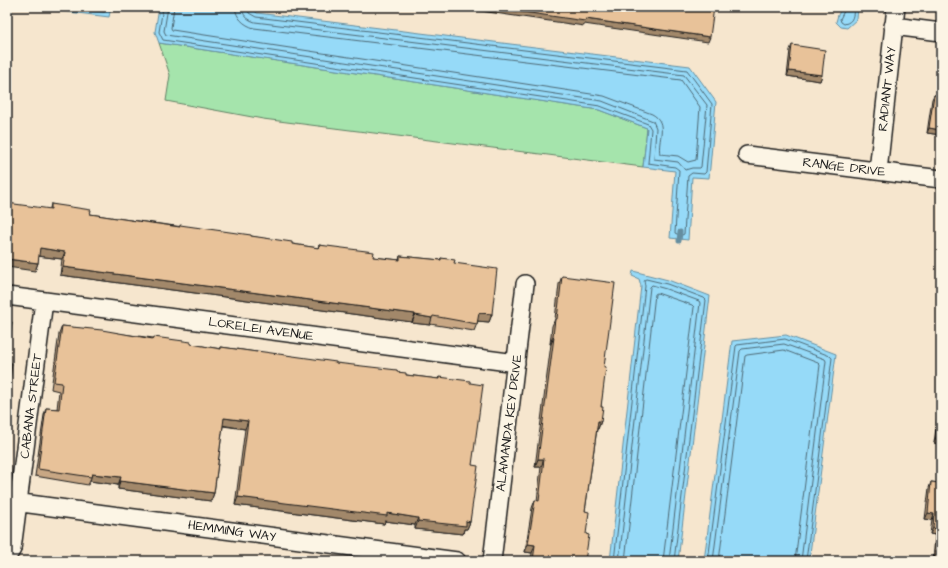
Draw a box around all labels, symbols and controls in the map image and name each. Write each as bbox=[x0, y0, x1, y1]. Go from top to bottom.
street label: RADIANT WAY bbox=[874, 46, 900, 132]
street label: RANGE DRIVE bbox=[802, 153, 887, 181]
street label: LORELEI AVENUE bbox=[207, 313, 315, 345]
street label: CABANA STREET bbox=[16, 351, 47, 460]
street label: ALAMANDA KEY DRIVE bbox=[492, 353, 526, 493]
street label: HEMMING WAY bbox=[187, 516, 277, 546]

